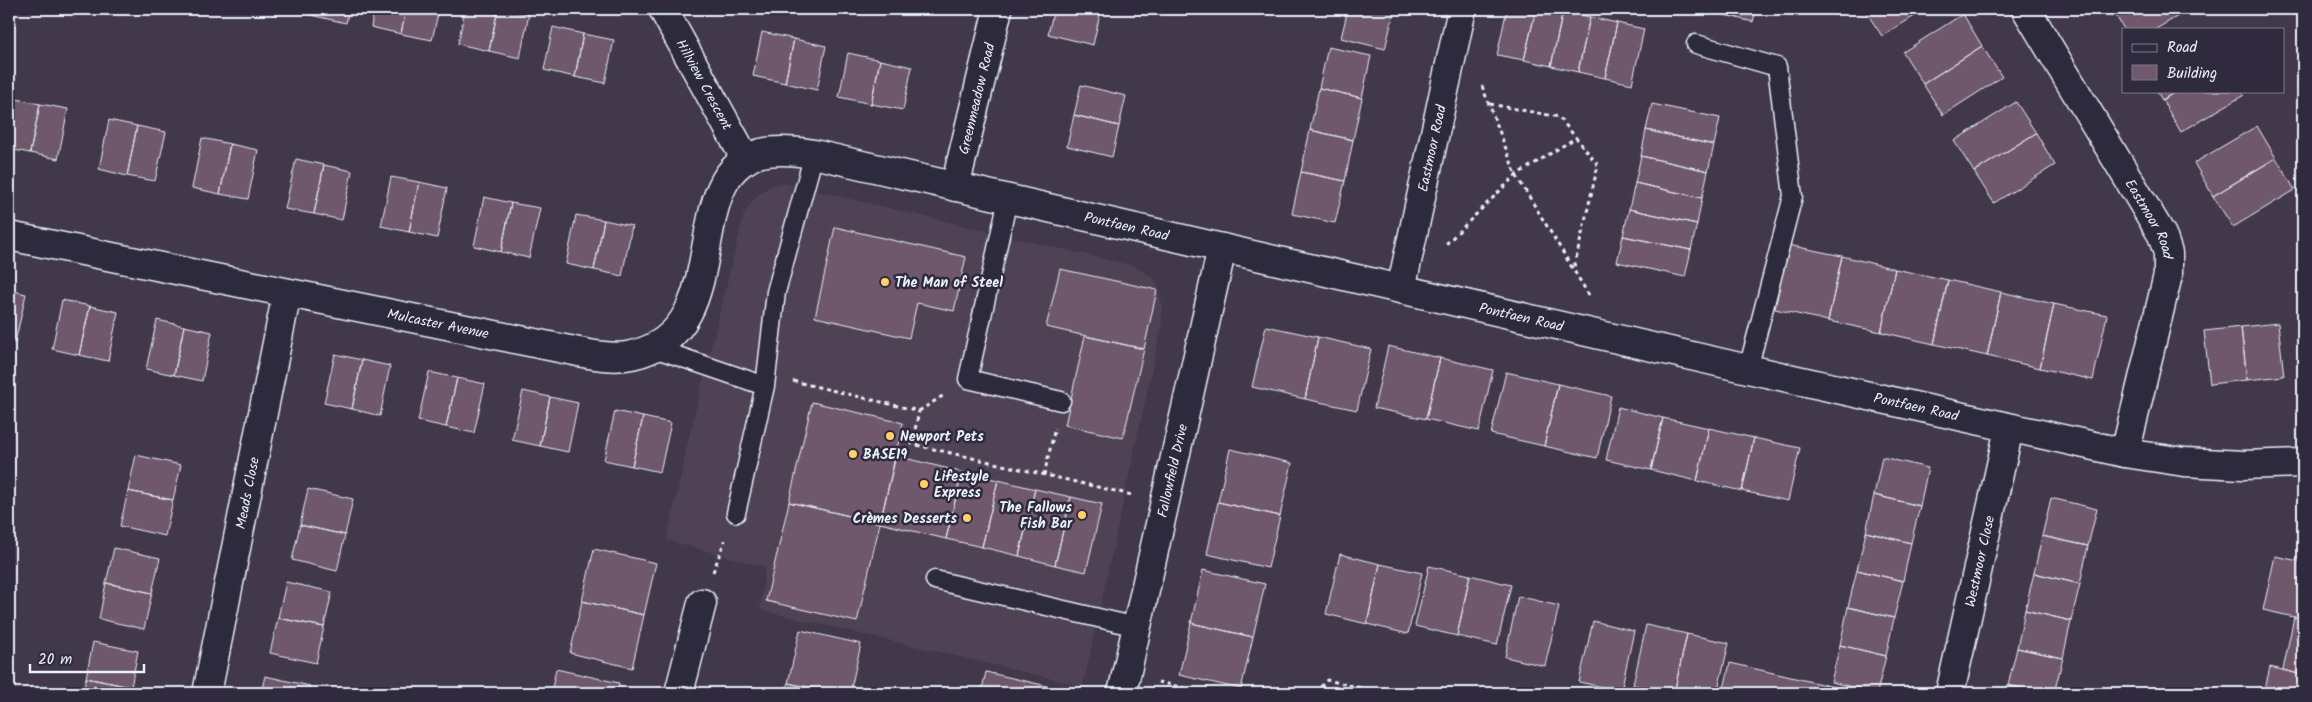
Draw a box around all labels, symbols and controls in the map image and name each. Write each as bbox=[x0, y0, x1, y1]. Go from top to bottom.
legend bbox=[2122, 28, 2284, 92]
street label: Hillview Crescent bbox=[670, 35, 738, 135]
text: Road bbox=[2167, 36, 2198, 60]
street label: Greenmeadow Road bbox=[953, 40, 1002, 157]
text: Building bbox=[2167, 62, 2217, 86]
street label: Eastmoor Road bbox=[1412, 102, 1453, 194]
street label: Eastmoor Road bbox=[2119, 175, 2178, 259]
street label: Pontfaen Road bbox=[1082, 207, 1172, 248]
place label: The Man of Steel bbox=[895, 272, 1003, 294]
marker: The Man of Steel bbox=[879, 276, 891, 288]
street label: Pontfaen Road bbox=[1477, 297, 1567, 338]
street label: Mulcaster Avenue bbox=[385, 303, 491, 346]
street label: Pontfaen Road bbox=[1872, 387, 1961, 428]
street label: Fallowfield Drive bbox=[1152, 421, 1194, 520]
place label: Newport Pets bbox=[900, 426, 984, 448]
marker: Newport Pets bbox=[884, 430, 896, 442]
place label: BASE19 bbox=[863, 444, 907, 466]
marker: BASE19 bbox=[847, 448, 859, 460]
street label: Meads Close bbox=[230, 455, 266, 531]
place label: Lifestyle Express bbox=[934, 466, 989, 504]
marker: Lifestyle Express bbox=[918, 478, 930, 490]
place label: The Fallows Fish Bar bbox=[999, 497, 1073, 535]
place label: Crèmes Desserts bbox=[853, 508, 957, 530]
marker: The Fallows Fish Bar bbox=[1076, 509, 1088, 521]
marker: Crèmes Desserts bbox=[961, 512, 973, 524]
street label: Westmoor Close bbox=[1960, 513, 2001, 609]
scale bar bbox=[30, 642, 144, 674]
text: 20 m bbox=[38, 648, 72, 672]

